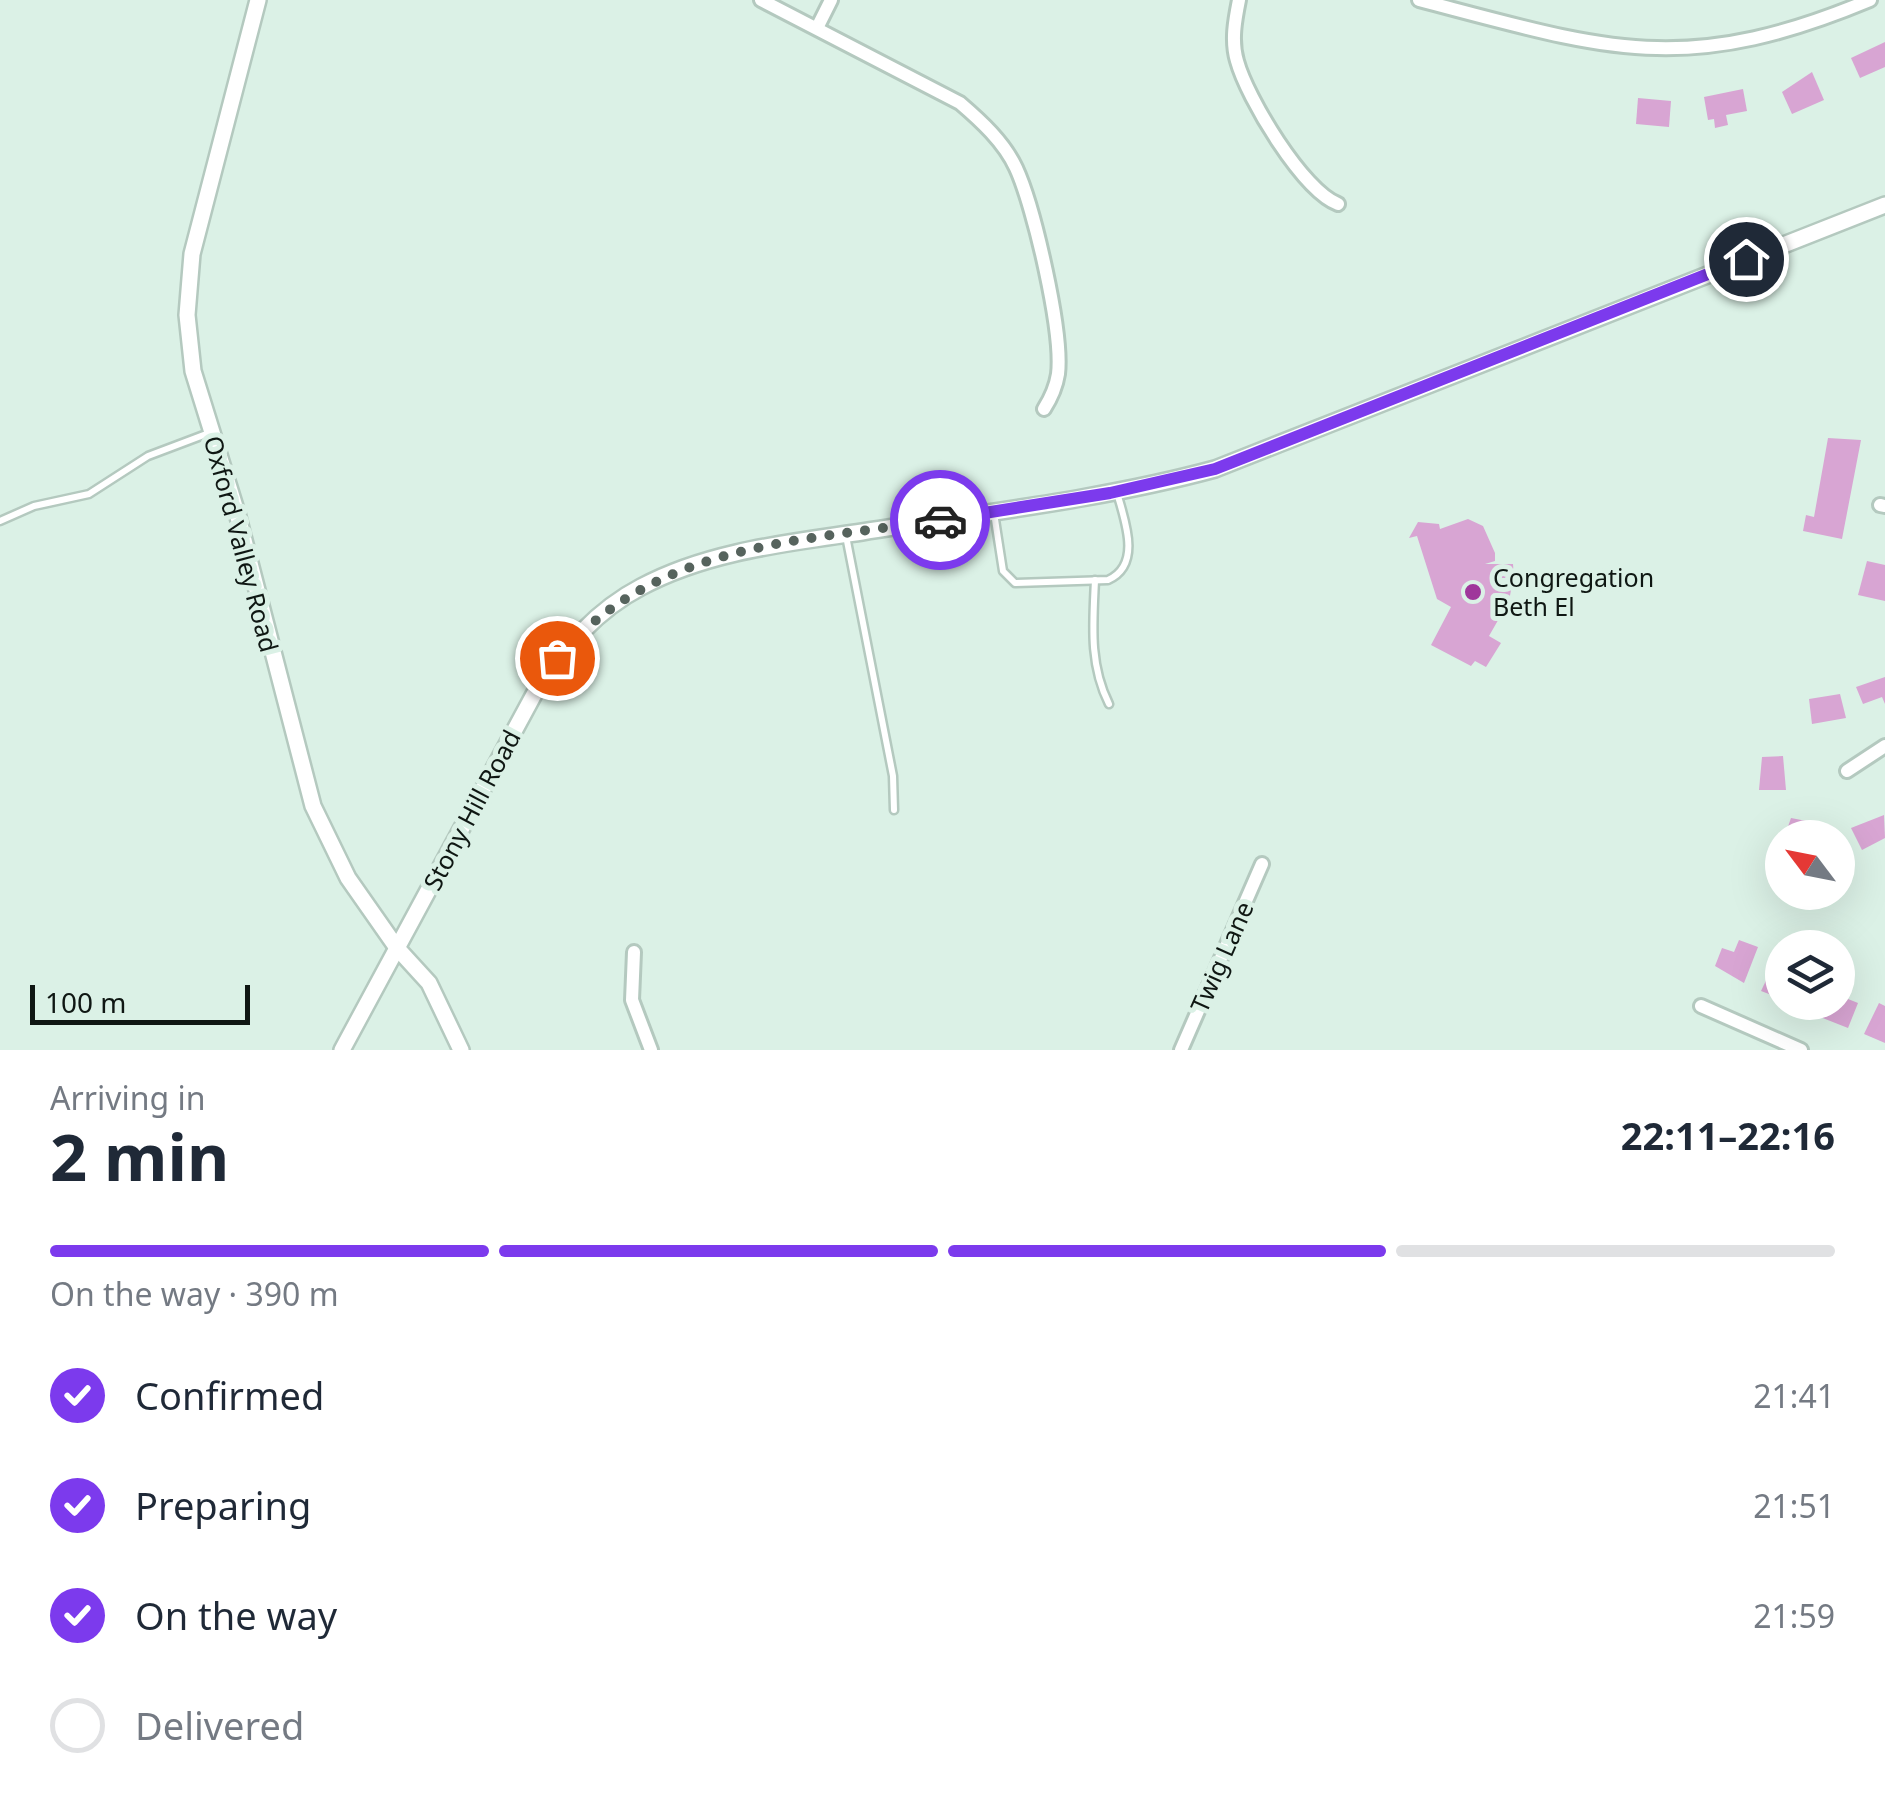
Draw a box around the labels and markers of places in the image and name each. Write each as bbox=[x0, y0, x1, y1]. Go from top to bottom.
pin bbox=[1704, 217, 1789, 302]
place label: Congregation Beth El bbox=[1493, 560, 1654, 623]
marker: Congregation Beth El bbox=[1462, 581, 1484, 603]
pin bbox=[515, 616, 600, 701]

